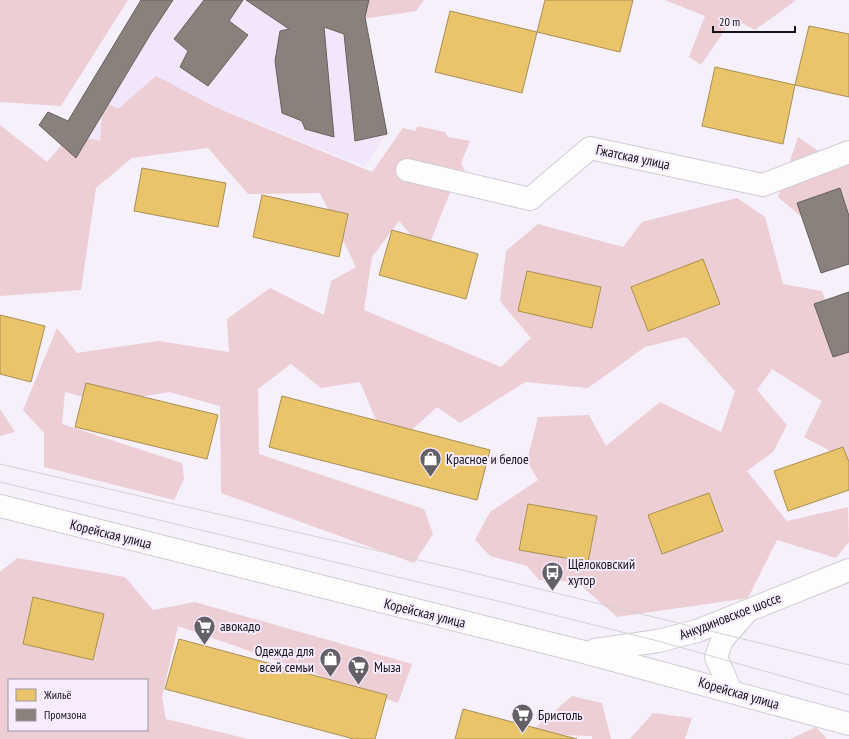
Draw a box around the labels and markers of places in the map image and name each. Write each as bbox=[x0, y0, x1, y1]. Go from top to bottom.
shop icon: Красное и белое bbox=[417, 446, 443, 479]
place label: Красное и белое bbox=[446, 450, 529, 468]
place label: Щёлоковский хутор bbox=[568, 555, 635, 589]
bus stop icon: Щёлоковский хутор bbox=[540, 559, 566, 592]
supermarket icon: авокадо bbox=[192, 613, 218, 646]
place label: авокадо bbox=[220, 617, 261, 635]
place label: Одежда для всей семьи bbox=[255, 642, 314, 676]
shop icon: Одежда для всей семьи bbox=[317, 646, 343, 679]
supermarket icon: Мыза bbox=[346, 654, 372, 687]
place label: Мыза bbox=[374, 658, 401, 676]
supermarket icon: Бристоль bbox=[509, 702, 535, 735]
place label: Бристоль bbox=[538, 706, 583, 724]

